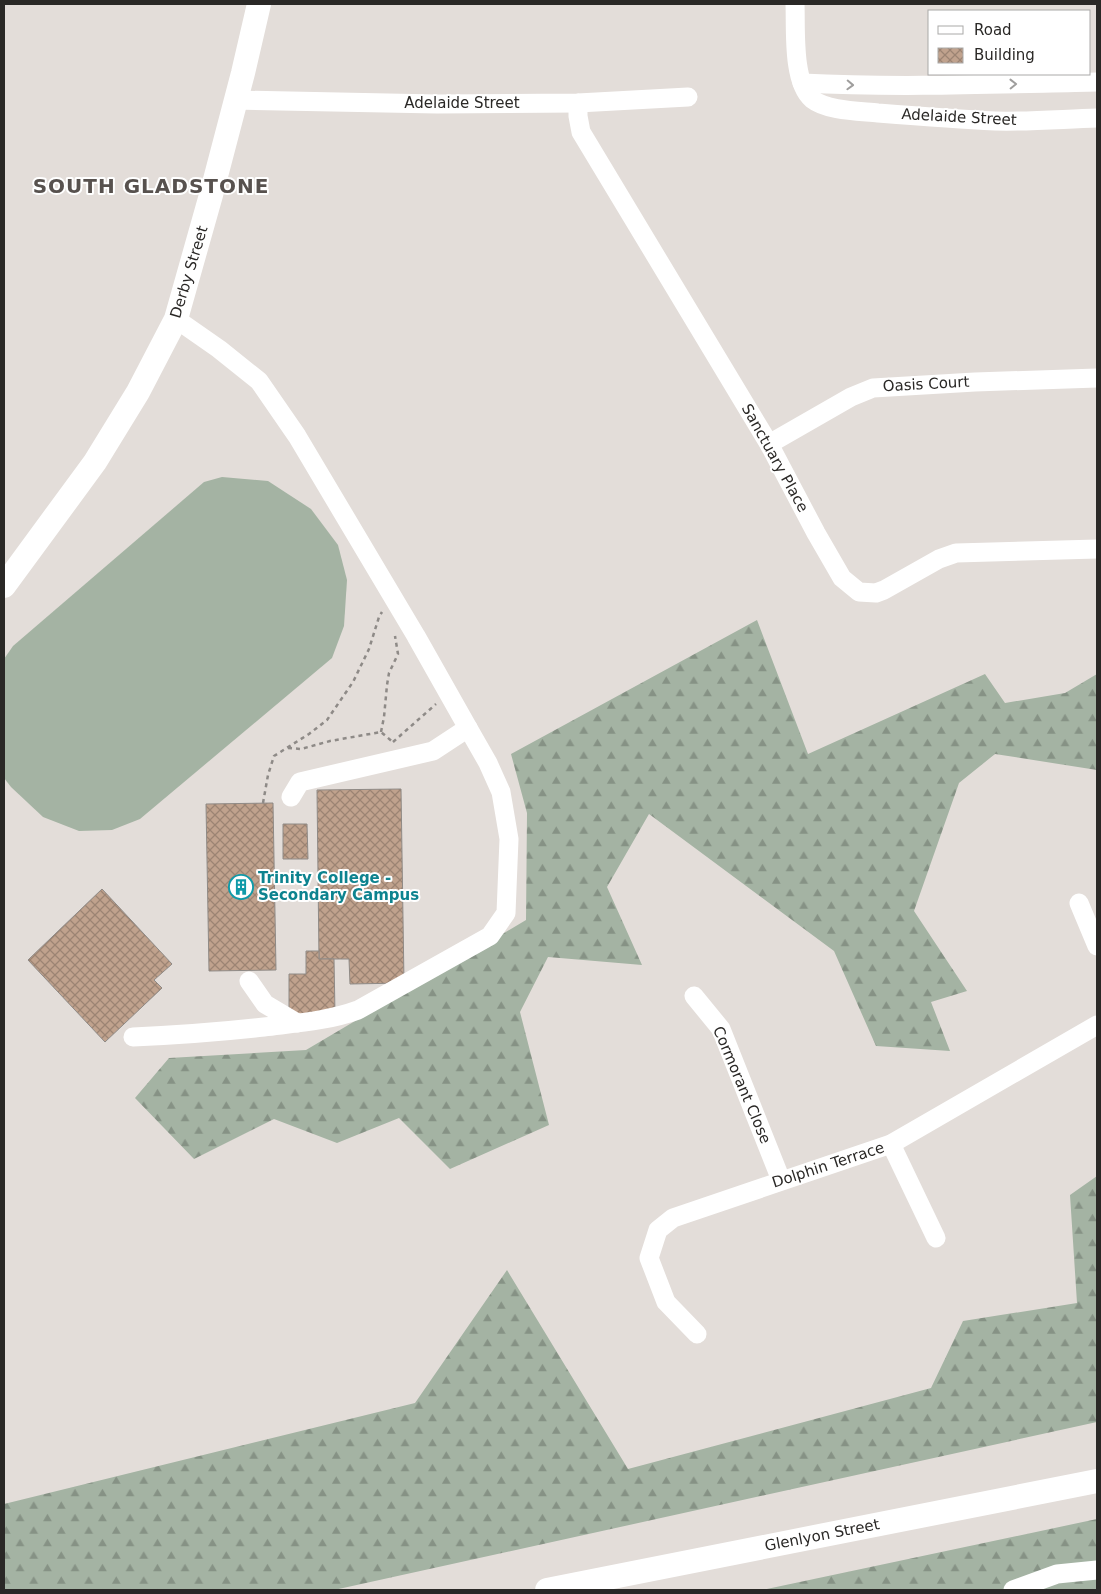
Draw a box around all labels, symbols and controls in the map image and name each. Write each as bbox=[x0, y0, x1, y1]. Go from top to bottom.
legend bbox=[928, 10, 1091, 75]
text: Road bbox=[974, 21, 1012, 39]
text: Building bbox=[974, 46, 1035, 64]
one-way arrow bbox=[1009, 79, 1017, 89]
one-way arrow bbox=[847, 80, 855, 90]
street label: Adelaide Street bbox=[404, 94, 520, 112]
street label: Adelaide Street bbox=[901, 105, 1017, 129]
district label: SOUTH GLADSTONE bbox=[33, 174, 269, 198]
street label: Derby Street bbox=[166, 224, 212, 320]
street label: Oasis Court bbox=[882, 373, 970, 395]
street label: Sanctuary Place bbox=[738, 401, 812, 515]
place label: Trinity College - Secondary Campus bbox=[258, 869, 419, 904]
building icon: Trinity College - Secondary Campus bbox=[228, 874, 254, 900]
street label: Cormorant Close bbox=[709, 1024, 775, 1146]
street label: Dolphin Terrace bbox=[770, 1138, 886, 1192]
street label: Glenlyon Street bbox=[763, 1515, 881, 1555]

